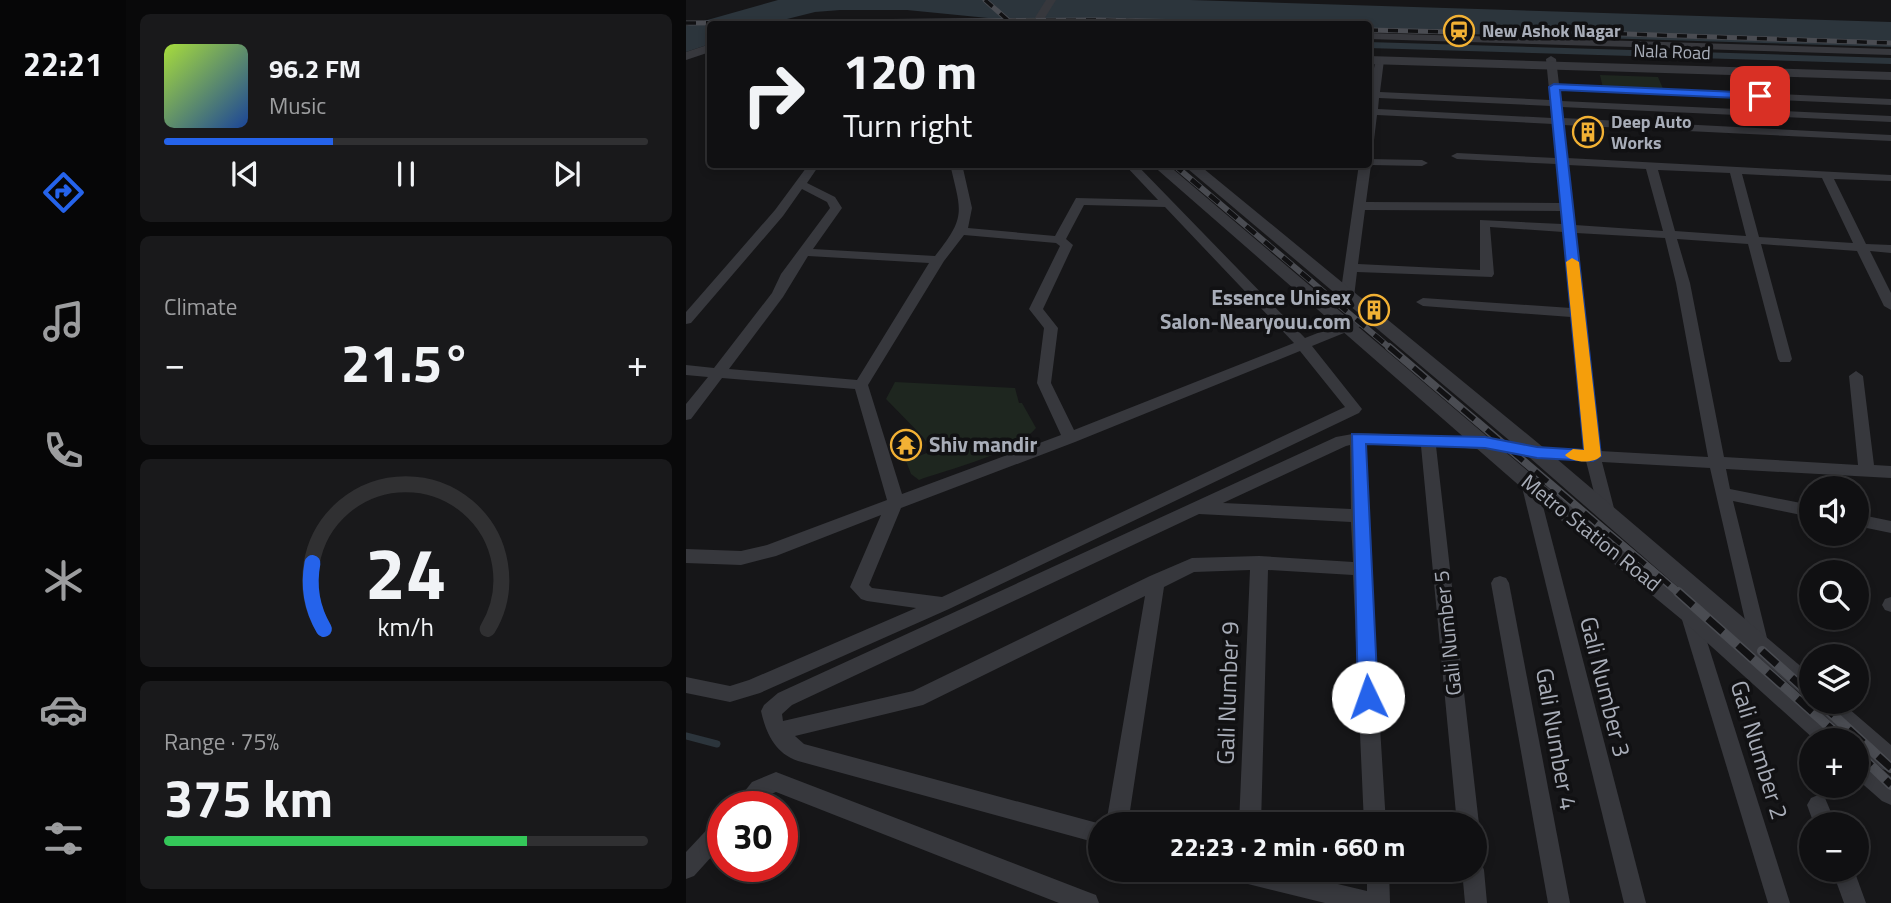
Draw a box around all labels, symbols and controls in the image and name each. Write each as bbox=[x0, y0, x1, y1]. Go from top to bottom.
station icon: New Ashok Nagar bbox=[1442, 14, 1476, 48]
place label: New Ashok Nagar bbox=[1482, 17, 1621, 44]
text: 120 m bbox=[843, 33, 977, 108]
street label: Nala Road bbox=[1633, 37, 1711, 66]
text: 22:21 bbox=[23, 40, 103, 88]
text: 96.2 FM bbox=[269, 49, 361, 88]
icon: right bbox=[728, 49, 819, 140]
pin bbox=[1730, 66, 1790, 126]
icon: arrive bbox=[1741, 77, 1779, 115]
text: Music bbox=[269, 88, 326, 123]
text: Turn right bbox=[843, 101, 972, 149]
place label: Deep Auto Works bbox=[1611, 108, 1692, 156]
building icon: Deep Auto Works bbox=[1571, 115, 1605, 149]
icon: previous bbox=[226, 155, 264, 193]
icon: pause bbox=[387, 155, 425, 193]
icon: next bbox=[548, 155, 586, 193]
icon: directions bbox=[39, 168, 88, 217]
place label: Essence Unisex Salon-Nearyouu.com bbox=[1160, 281, 1351, 337]
text: Climate bbox=[164, 289, 237, 324]
building icon: Essence Unisex Salon-Nearyouu.com bbox=[1357, 293, 1391, 327]
icon: music bbox=[39, 297, 88, 346]
text: 21.5° bbox=[341, 323, 471, 402]
text: − bbox=[164, 334, 185, 392]
text: + bbox=[627, 334, 648, 392]
icon: phone bbox=[39, 426, 88, 475]
temple icon: Shiv mandir bbox=[889, 428, 923, 462]
place label: Shiv mandir bbox=[929, 428, 1037, 460]
street label: Metro Station Road bbox=[1515, 466, 1668, 599]
map controls bbox=[1799, 476, 1869, 882]
button: sound bbox=[1799, 476, 1869, 546]
text: 24 bbox=[365, 517, 447, 627]
icon: climate bbox=[39, 556, 88, 605]
button: search bbox=[1799, 560, 1869, 630]
street label: Gali Number 5 bbox=[1425, 569, 1469, 697]
text: km/h bbox=[378, 607, 434, 645]
street label: Gali Number 3 bbox=[1571, 613, 1641, 761]
street label: Gali Number 9 bbox=[1207, 621, 1247, 765]
button: layers bbox=[1799, 644, 1869, 714]
position arrow bbox=[1331, 660, 1405, 734]
street label: Gali Number 4 bbox=[1527, 665, 1587, 813]
street label: Gali Number 2 bbox=[1722, 676, 1798, 824]
icon: car bbox=[39, 685, 88, 734]
text: Range · 75% bbox=[164, 724, 279, 759]
button: + bbox=[1799, 728, 1869, 798]
text: 375 km bbox=[164, 758, 333, 837]
speed limit sign: 30 bbox=[707, 791, 798, 882]
button: − bbox=[1799, 812, 1869, 882]
icon: filters bbox=[39, 814, 88, 863]
text: 22:23 · 2 min · 660 m bbox=[1170, 827, 1405, 866]

